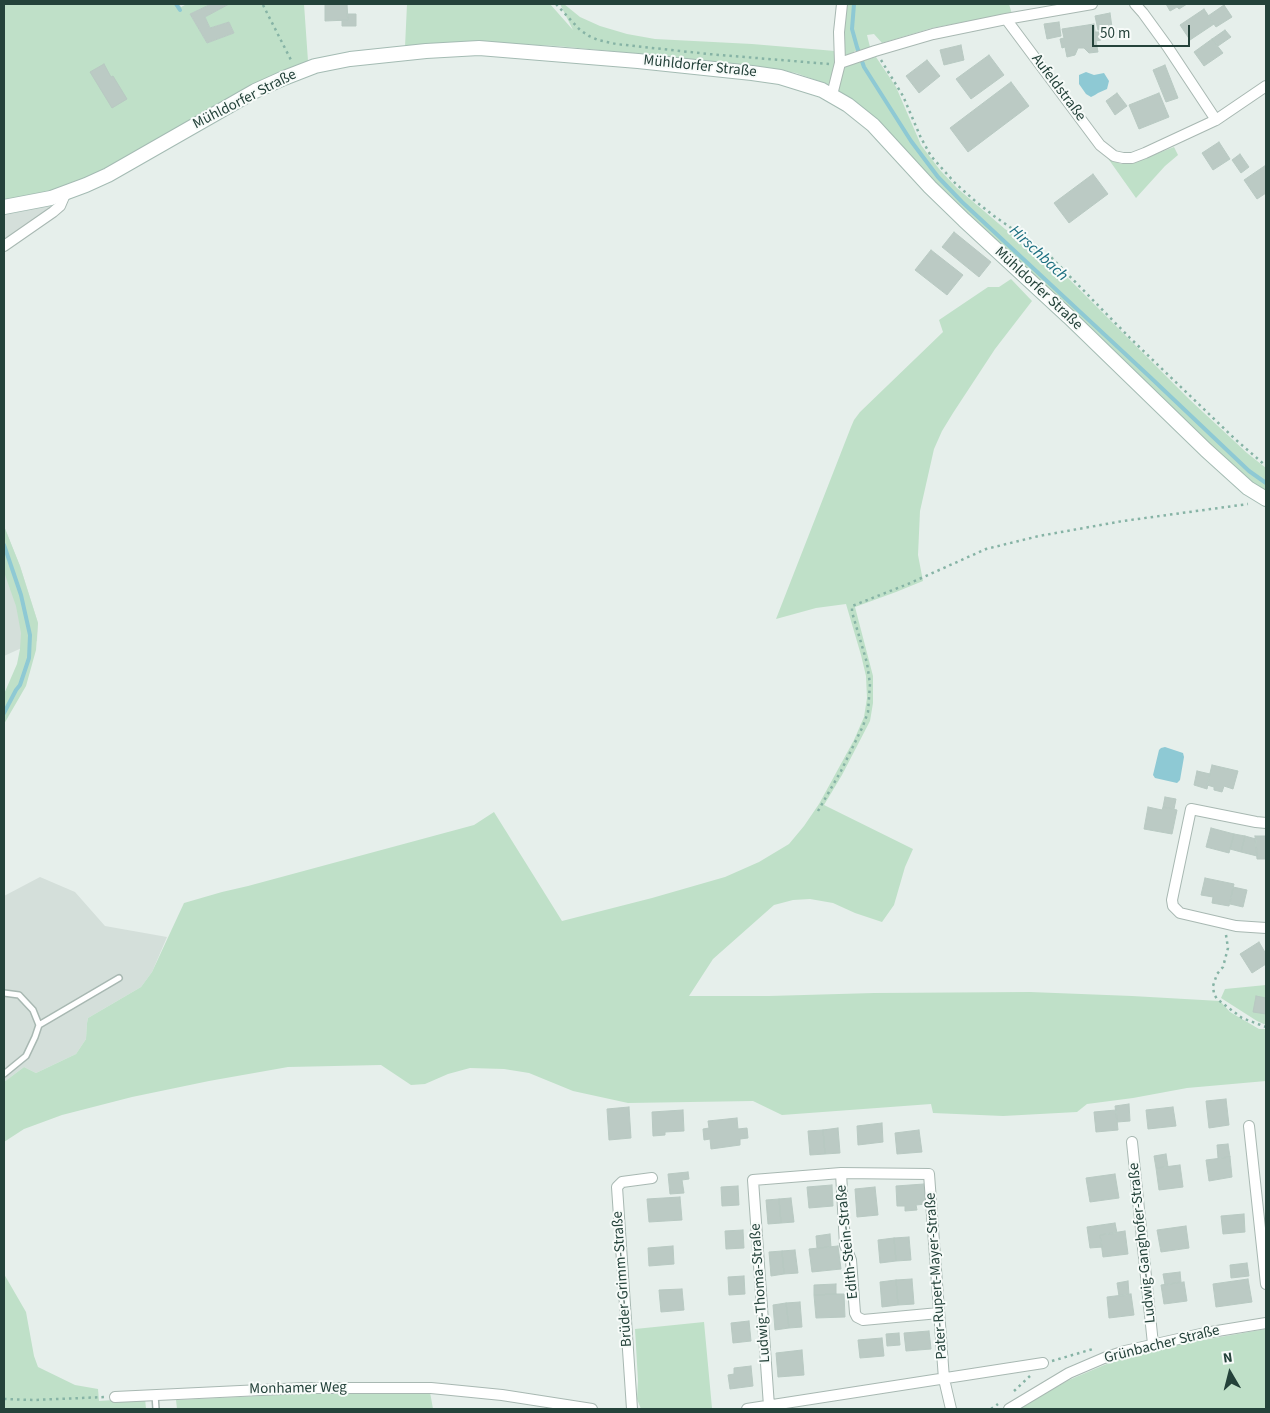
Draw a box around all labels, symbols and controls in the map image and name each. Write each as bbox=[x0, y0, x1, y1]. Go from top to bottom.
scale bar bbox=[1095, 15, 1192, 47]
text: 50 m bbox=[1100, 23, 1130, 44]
street label: Aufeldstraße bbox=[1027, 51, 1089, 125]
street label: Mühldorfer Straße bbox=[642, 52, 758, 82]
street label: Mühldorfer Straße bbox=[190, 66, 300, 134]
water label: Hirschbach bbox=[1005, 222, 1071, 286]
street label: Mühldorfer Straße bbox=[990, 244, 1086, 334]
street label: Ludwig-Ganghofer-Straße bbox=[1126, 1162, 1160, 1324]
street label: Edith-Stein-Straße bbox=[833, 1184, 863, 1300]
street label: Pater-Rupert-Mayer-Straße bbox=[922, 1192, 952, 1360]
street label: Brüder-Grimm-Straße bbox=[609, 1210, 637, 1348]
street label: Ludwig-Thoma-Straße bbox=[747, 1223, 775, 1363]
street label: Grünbacher Straße bbox=[1102, 1322, 1222, 1368]
north arrow bbox=[1205, 1348, 1255, 1398]
text: N bbox=[1222, 1348, 1234, 1369]
street label: Monhamer Weg bbox=[249, 1379, 347, 1399]

